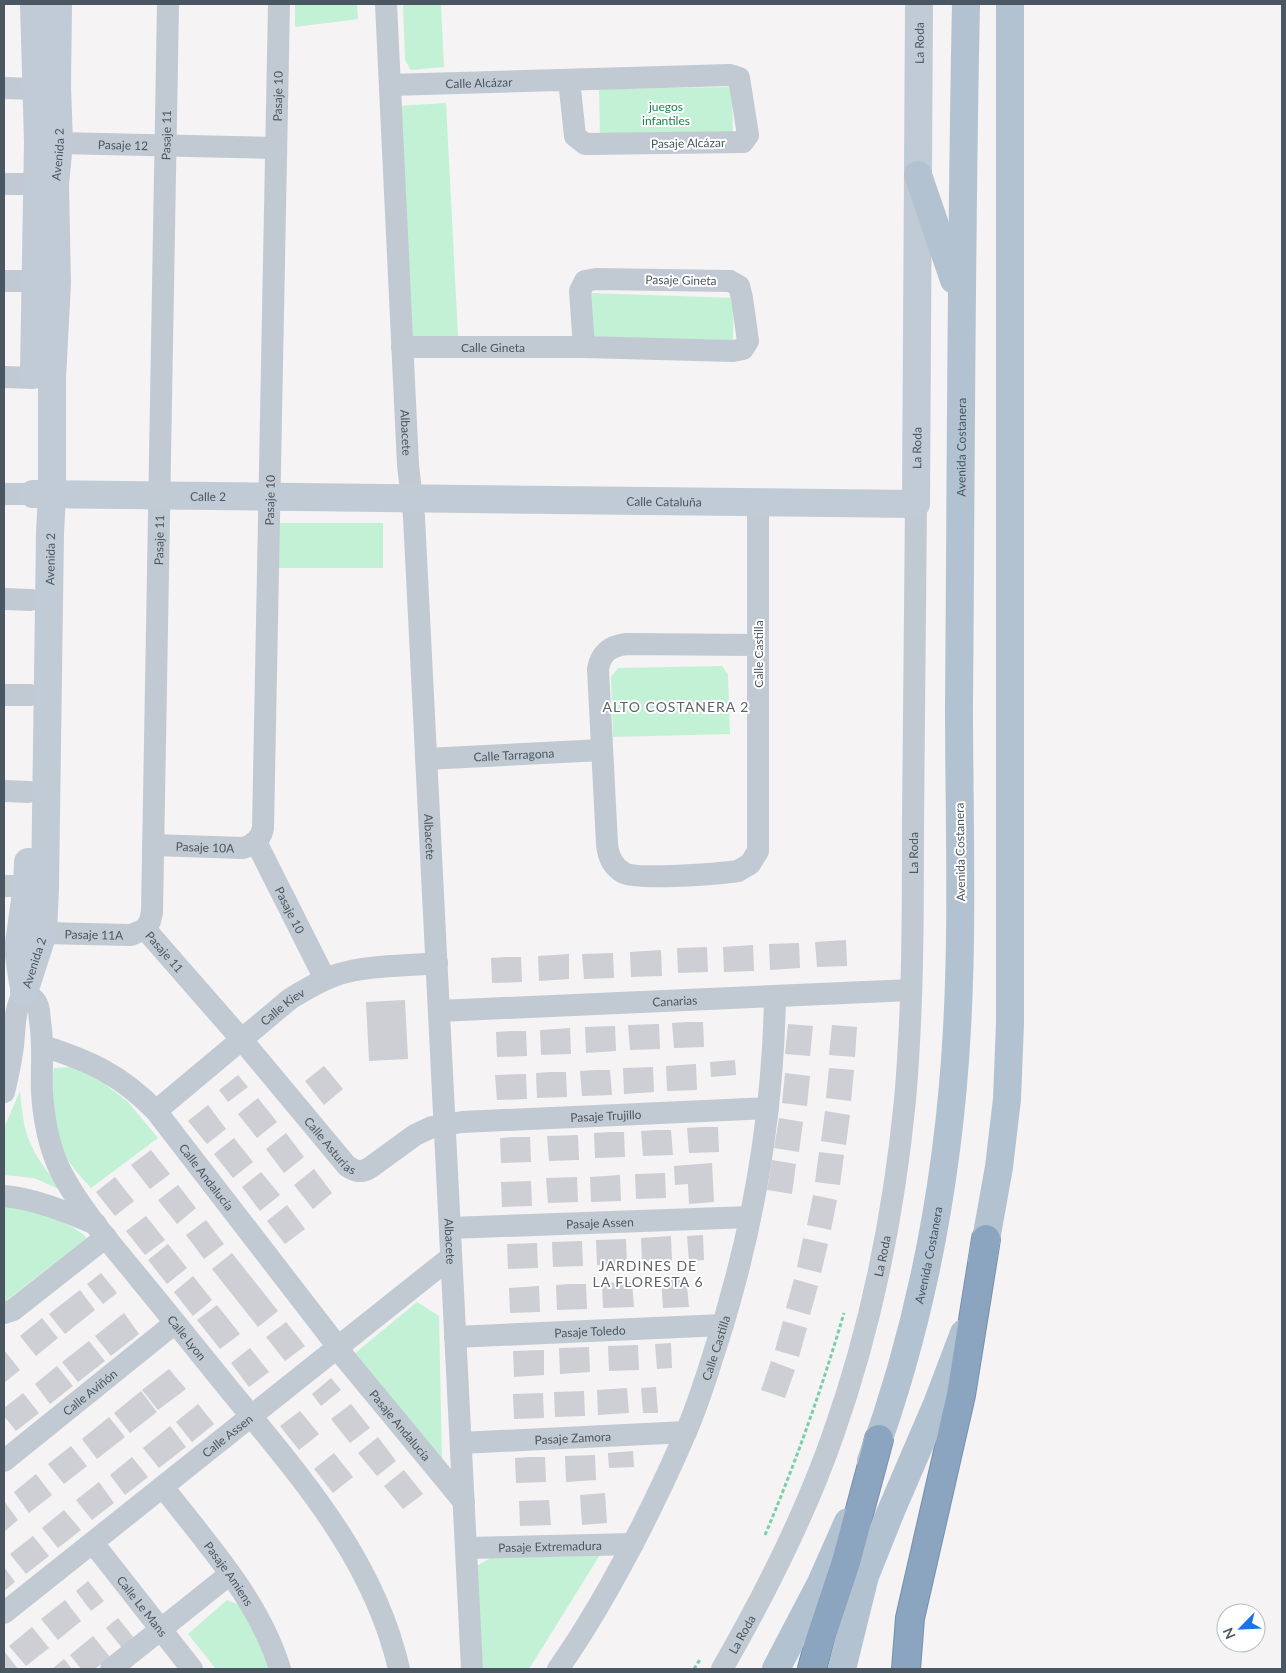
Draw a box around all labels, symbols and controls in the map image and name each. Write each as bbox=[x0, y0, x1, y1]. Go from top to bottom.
street label: La Roda bbox=[911, 22, 926, 64]
street label: Pasaje 10 bbox=[269, 71, 285, 122]
street label: Calle Alcázar bbox=[445, 74, 513, 91]
park label: juegos infantiles bbox=[642, 99, 690, 128]
street label: Pasaje 11 bbox=[158, 110, 174, 160]
street label: Avenida 2 bbox=[48, 128, 67, 181]
street label: Pasaje Alcázar bbox=[651, 135, 726, 151]
street label: Pasaje 12 bbox=[98, 136, 148, 153]
street label: Pasaje Gineta bbox=[645, 272, 717, 288]
street label: Calle Gineta bbox=[461, 340, 525, 355]
street label: Avenida Costanera bbox=[953, 398, 969, 497]
street label: Albacete bbox=[398, 409, 415, 456]
street label: La Roda bbox=[909, 427, 924, 469]
street label: Pasaje 10 bbox=[261, 475, 277, 525]
street label: Calle 2 bbox=[190, 488, 226, 504]
street label: Calle Cataluña bbox=[626, 493, 702, 509]
street label: Pasaje 11 bbox=[151, 515, 166, 565]
street label: Avenida 2 bbox=[42, 533, 58, 585]
street label: Calle Castilla bbox=[751, 620, 766, 688]
district label: ALTO COSTANERA 2 bbox=[603, 698, 749, 715]
street label: Calle Tarragona bbox=[473, 745, 555, 764]
street label: Avenida Costanera bbox=[952, 802, 968, 902]
street label: Albacete bbox=[421, 813, 439, 860]
street label: La Roda bbox=[905, 832, 920, 874]
street label: Pasaje 10A bbox=[175, 838, 235, 855]
street label: Pasaje 10 bbox=[272, 884, 308, 936]
street label: Pasaje 11A bbox=[65, 926, 124, 942]
street label: Pasaje 11 bbox=[143, 928, 187, 976]
street label: Avenida 2 bbox=[18, 935, 49, 990]
street label: Calle Kiev bbox=[257, 984, 308, 1028]
street label: Canarias bbox=[652, 992, 698, 1009]
street label: Pasaje Trujillo bbox=[570, 1106, 642, 1125]
street label: Calle Asturias bbox=[301, 1113, 358, 1177]
street label: Calle Andalucía bbox=[176, 1140, 237, 1213]
street label: Avenida Costanera bbox=[911, 1205, 945, 1305]
street label: Pasaje Assen bbox=[566, 1214, 634, 1231]
street label: Albacete bbox=[442, 1218, 459, 1265]
street label: La Roda bbox=[870, 1234, 893, 1278]
district label: JARDINES DE LA FLORESTA 6 bbox=[592, 1257, 704, 1290]
street label: Calle Lyon bbox=[164, 1312, 210, 1363]
street label: Calle Castilla bbox=[698, 1314, 733, 1382]
street label: Pasaje Toledo bbox=[554, 1322, 626, 1340]
street label: Calle Aviñón bbox=[59, 1365, 120, 1418]
street label: Pasaje Andalucía bbox=[367, 1386, 434, 1464]
street label: Calle Assen bbox=[199, 1411, 255, 1460]
street label: Pasaje Zamora bbox=[534, 1428, 611, 1447]
street label: Pasaje Extremadura bbox=[498, 1537, 602, 1555]
street label: Pasaje Amiens bbox=[201, 1538, 257, 1608]
street label: Calle Le Mans bbox=[114, 1573, 171, 1639]
north arrow bbox=[1216, 1603, 1266, 1653]
street label: La Roda bbox=[725, 1612, 758, 1656]
text: N bbox=[1219, 1625, 1239, 1642]

